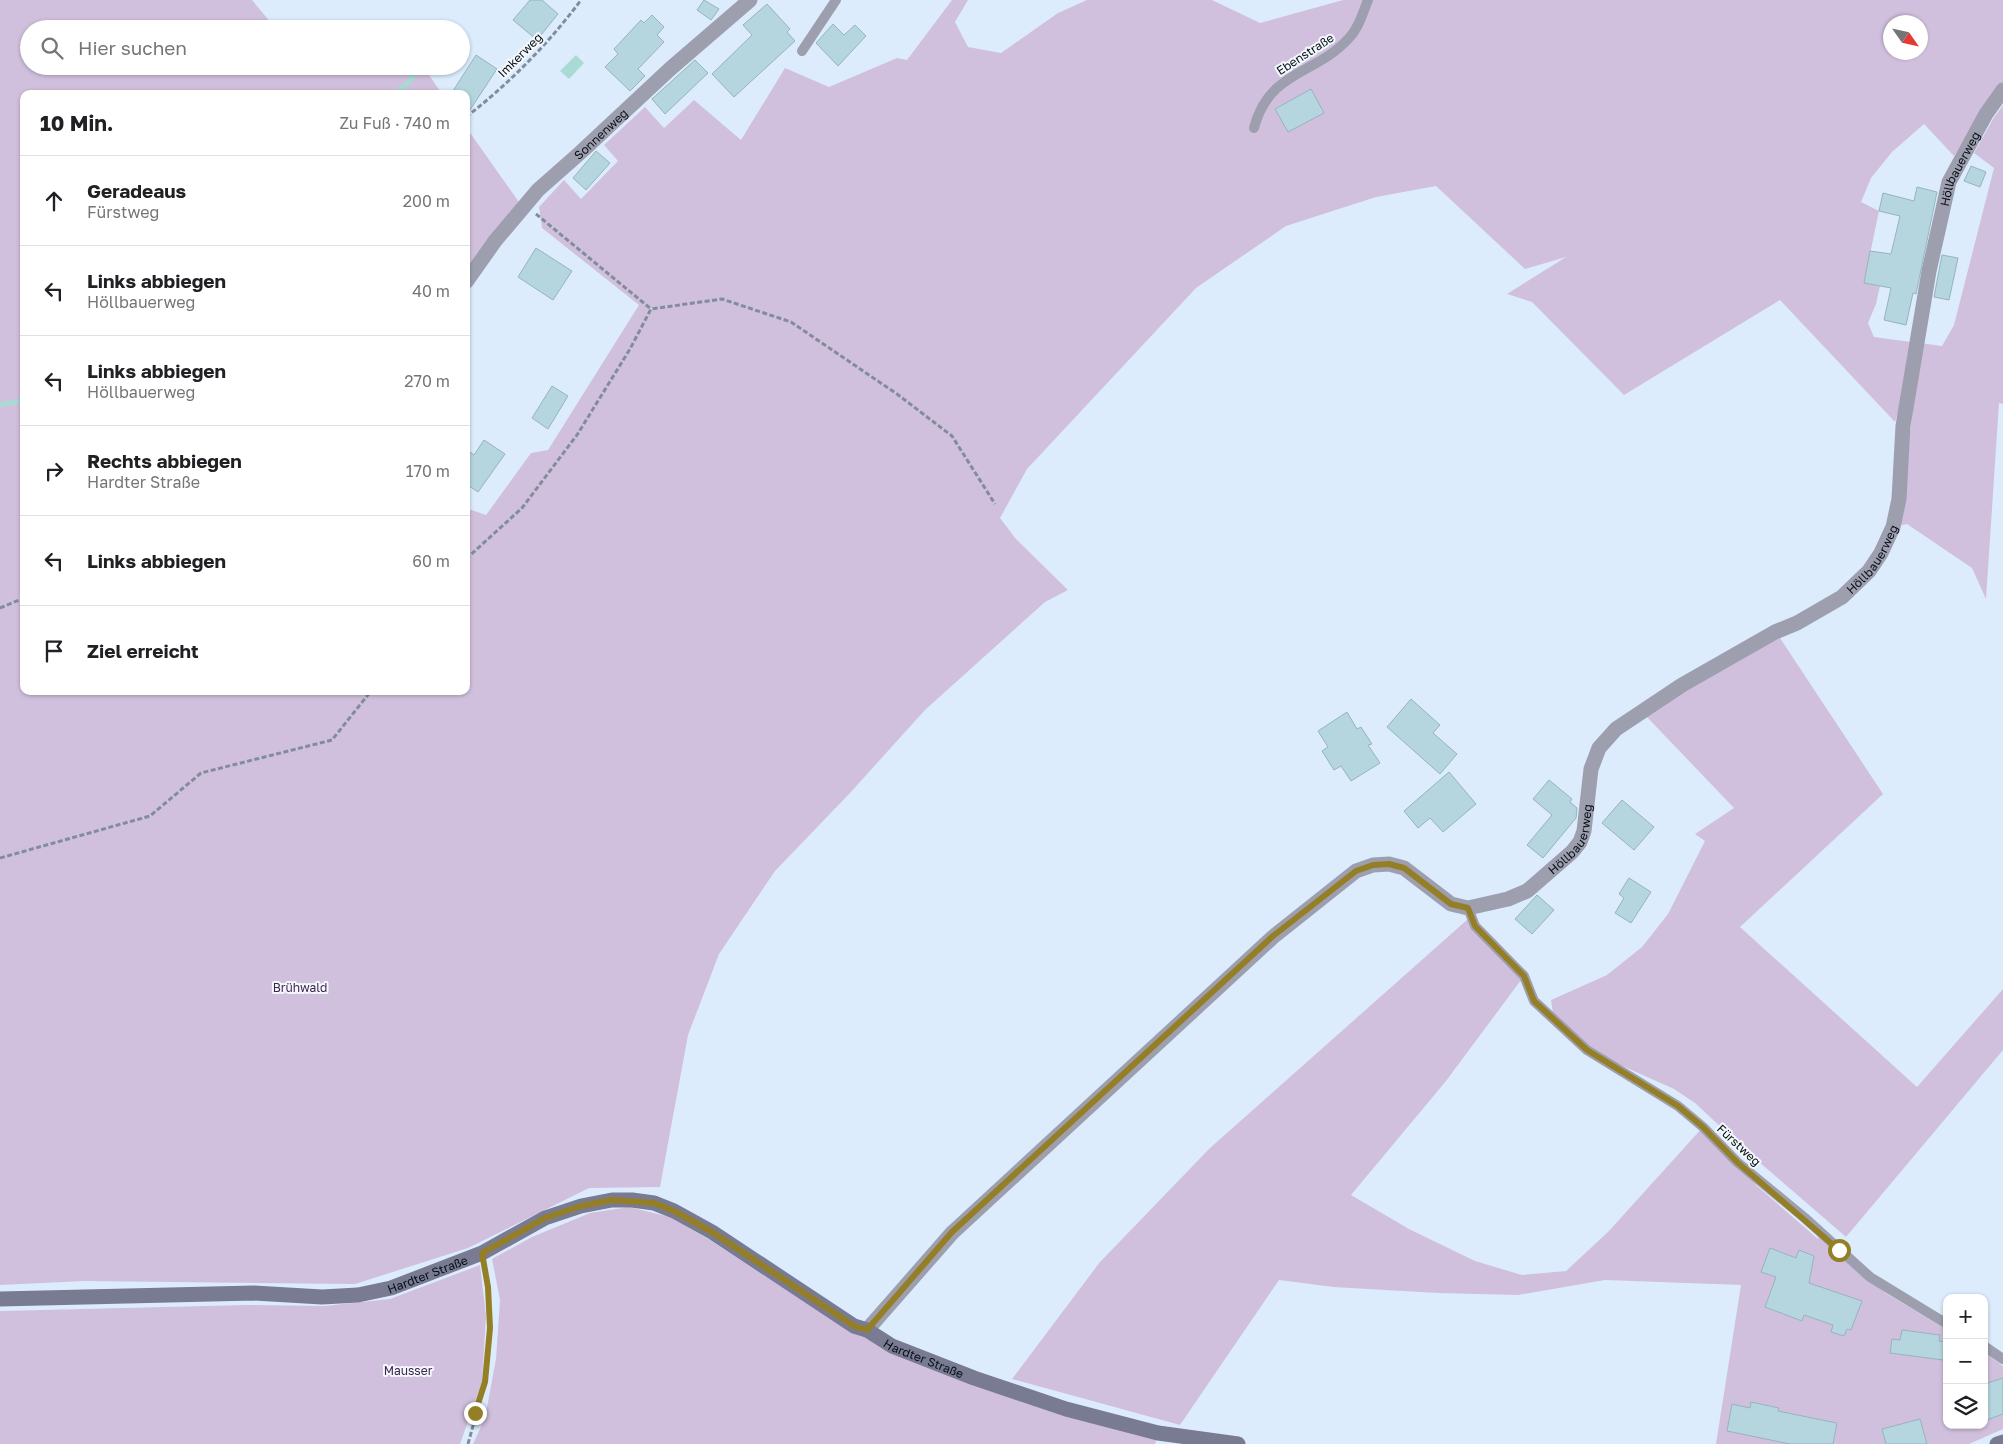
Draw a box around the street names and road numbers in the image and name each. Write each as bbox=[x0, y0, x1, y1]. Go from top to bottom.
street label: Imkerweg bbox=[495, 30, 545, 80]
street label: Ebenstraße bbox=[1273, 30, 1337, 78]
street label: Sonnenweg bbox=[571, 105, 630, 162]
street label: Höllbauerweg bbox=[1936, 129, 1983, 208]
street label: Höllbauerweg bbox=[1843, 522, 1901, 597]
street label: Höllbauerweg bbox=[1545, 803, 1594, 877]
street label: Fürstweg bbox=[1714, 1121, 1764, 1169]
street label: Hardter Straße bbox=[385, 1252, 470, 1296]
street label: Hardter Straße bbox=[881, 1335, 966, 1381]

